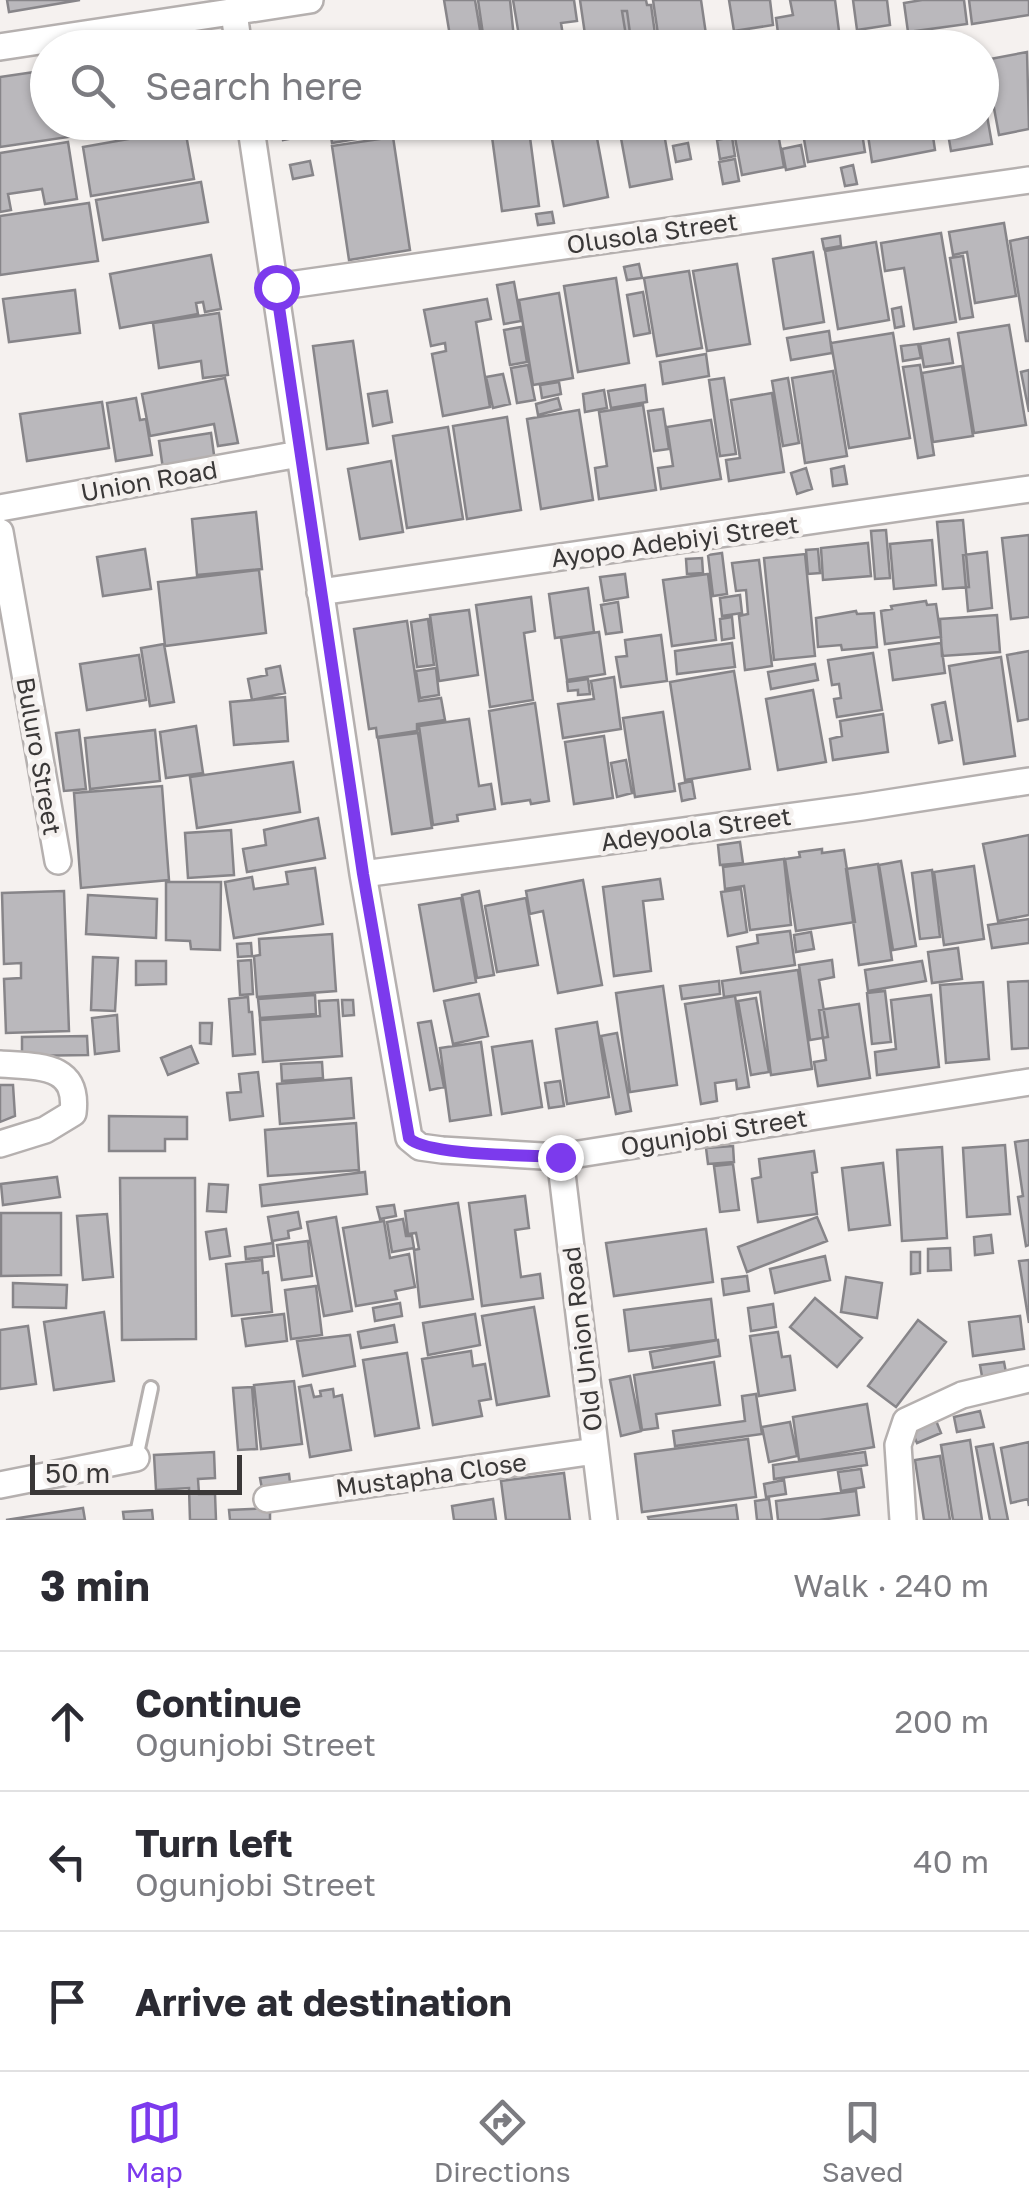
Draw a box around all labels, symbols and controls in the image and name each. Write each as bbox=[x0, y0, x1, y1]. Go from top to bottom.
search box bbox=[30, 30, 999, 140]
icon: search bbox=[65, 58, 120, 113]
text: Search here bbox=[145, 63, 363, 108]
street label: Olusola Street bbox=[564, 205, 739, 260]
route start bbox=[254, 265, 300, 311]
street label: Union Road bbox=[78, 453, 220, 508]
street label: Ayopo Adebiyi Street bbox=[549, 508, 801, 573]
street label: Buluro Street bbox=[10, 675, 69, 837]
street label: Adeyoola Street bbox=[599, 800, 793, 857]
street label: Ogunjobi Street bbox=[618, 1101, 809, 1162]
route end bbox=[538, 1135, 584, 1181]
street label: Old Union Road bbox=[555, 1245, 608, 1433]
street label: Mustapha Close bbox=[333, 1446, 528, 1503]
scale bar bbox=[30, 1450, 242, 1494]
text: 50 m bbox=[45, 1456, 110, 1489]
text: 3 min bbox=[40, 1560, 150, 1610]
text: Walk · 240 m bbox=[793, 1566, 989, 1604]
text: Continue bbox=[135, 1680, 301, 1725]
icon: ahead bbox=[40, 1694, 95, 1749]
text: 200 m bbox=[894, 1702, 989, 1740]
text: Ogunjobi Street bbox=[135, 1725, 376, 1763]
text: Turn left bbox=[135, 1820, 293, 1865]
icon: left bbox=[40, 1834, 95, 1889]
text: 40 m bbox=[913, 1842, 989, 1880]
text: Ogunjobi Street bbox=[135, 1865, 376, 1903]
icon: arrive bbox=[40, 1974, 95, 2029]
text: Arrive at destination bbox=[135, 1979, 512, 2024]
tab: Map bbox=[126, 2095, 183, 2188]
tab: Directions bbox=[434, 2095, 571, 2188]
tab: Saved bbox=[822, 2095, 903, 2188]

